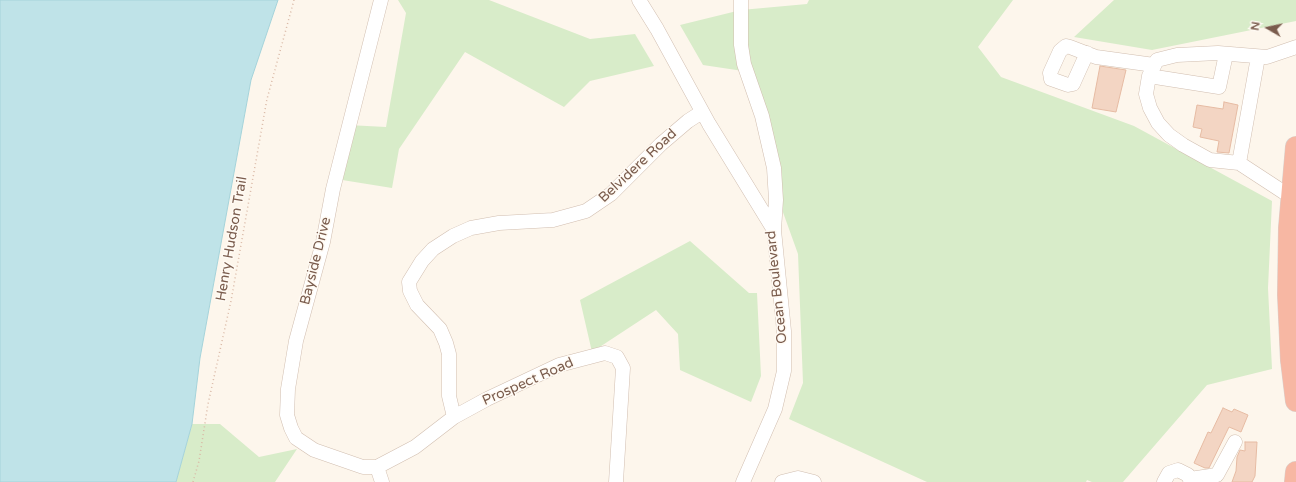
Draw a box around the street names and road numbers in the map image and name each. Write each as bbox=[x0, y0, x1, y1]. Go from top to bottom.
street label: Belvidere Road bbox=[595, 126, 681, 206]
street label: Henry Hudson Trail bbox=[213, 175, 251, 303]
street label: Bayside Drive bbox=[297, 215, 335, 307]
street label: Ocean Boulevard bbox=[763, 230, 791, 344]
street label: Prospect Road bbox=[480, 354, 576, 410]

